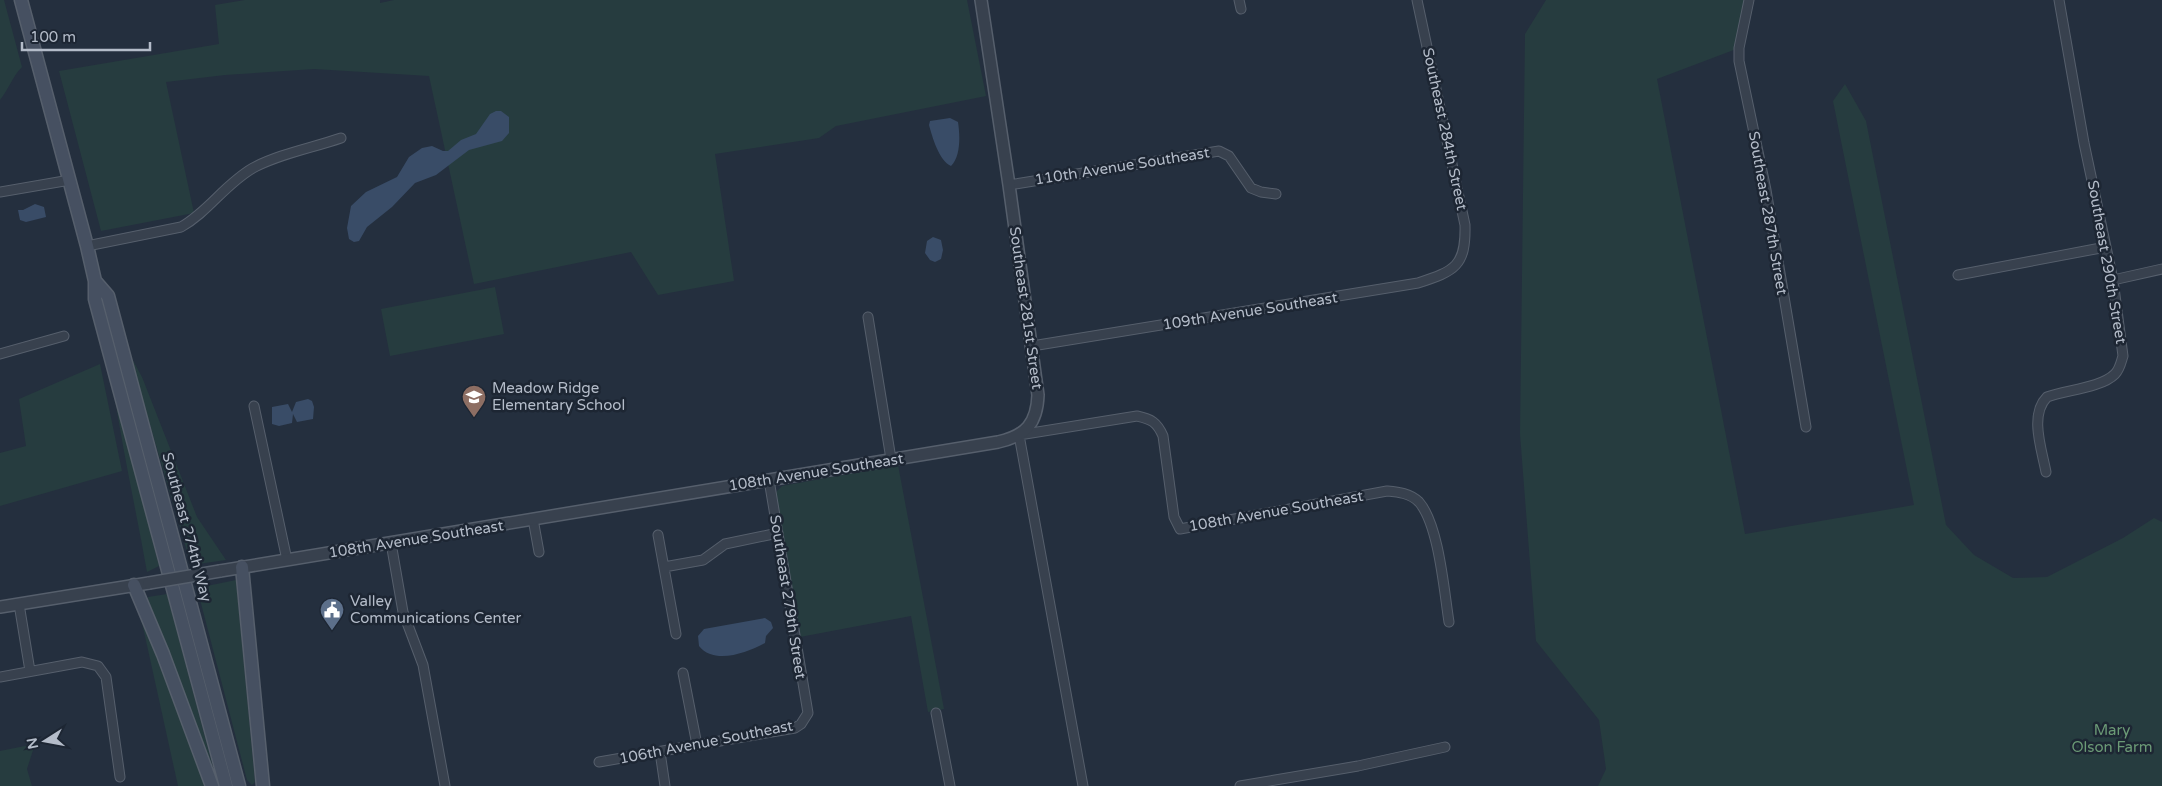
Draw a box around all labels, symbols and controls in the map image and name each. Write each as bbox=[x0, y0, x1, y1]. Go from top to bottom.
scale bar bbox=[22, 20, 150, 52]
text: 100 m bbox=[30, 28, 76, 46]
street label: Southeast 284th Street bbox=[1419, 46, 1471, 212]
street label: Southeast 287th Street bbox=[1745, 130, 1791, 297]
street label: 110th Avenue Southeast bbox=[1033, 143, 1211, 189]
street label: Southeast 290th Street bbox=[2084, 179, 2130, 346]
street label: Southeast 281st Street bbox=[1006, 226, 1046, 391]
street label: 109th Avenue Southeast bbox=[1161, 288, 1339, 334]
place label: Meadow Ridge Elementary School bbox=[492, 379, 625, 414]
school or university icon: Meadow Ridge Elementary School bbox=[461, 384, 487, 418]
street label: 108th Avenue Southeast bbox=[727, 449, 905, 495]
street label: Southeast 274th Way bbox=[158, 450, 216, 604]
street label: 108th Avenue Southeast bbox=[1187, 487, 1365, 535]
street label: Southeast 279th Street bbox=[766, 514, 810, 681]
street label: 108th Avenue Southeast bbox=[327, 516, 505, 562]
place label: Valley Communications Center bbox=[350, 592, 522, 627]
public building icon: Valley Communications Center bbox=[319, 597, 345, 631]
north arrow bbox=[20, 716, 70, 766]
street label: 106th Avenue Southeast bbox=[618, 716, 795, 768]
park label: Mary Olson Farm bbox=[2071, 721, 2153, 756]
text: N bbox=[23, 736, 42, 751]

